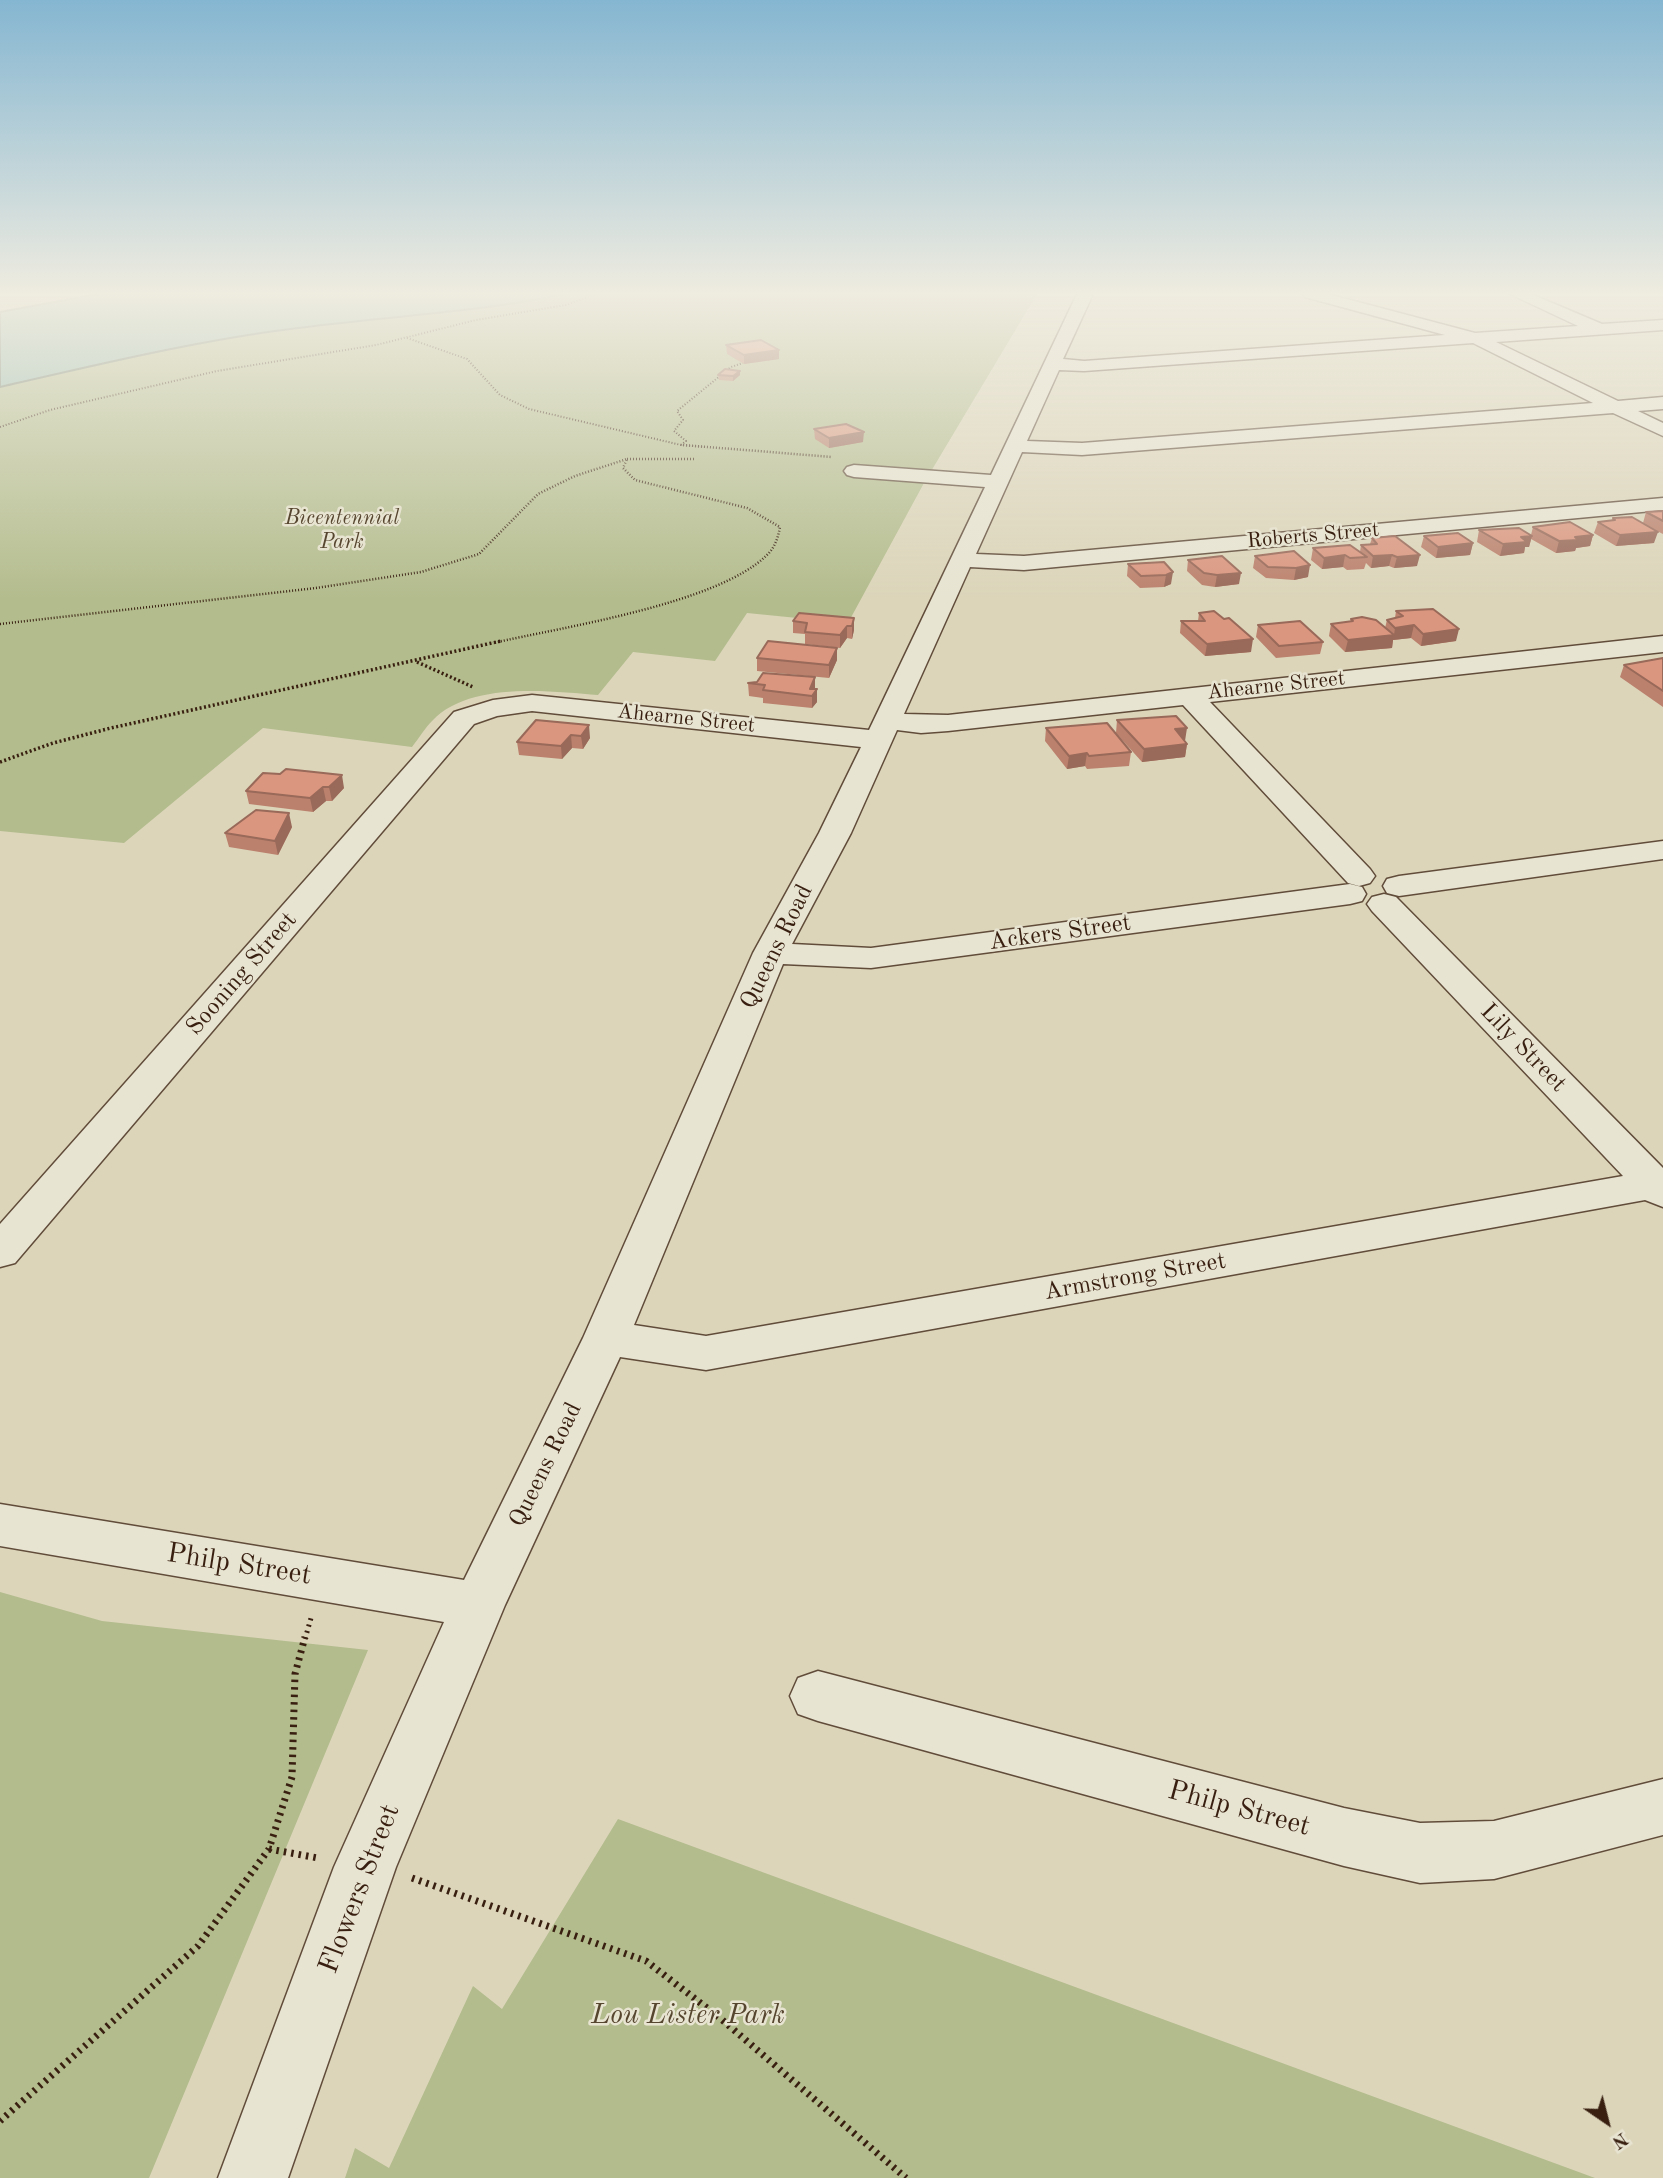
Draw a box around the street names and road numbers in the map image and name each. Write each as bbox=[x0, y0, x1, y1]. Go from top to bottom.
street label: Roberts Street bbox=[1246, 518, 1380, 554]
street label: Ahearne Street bbox=[1206, 666, 1346, 706]
street label: Ahearne Street bbox=[616, 699, 756, 739]
street label: Queens Road bbox=[734, 880, 820, 1014]
street label: Sooning Street bbox=[180, 906, 304, 1042]
street label: Ackers Street bbox=[987, 909, 1133, 957]
street label: Lily Street bbox=[1474, 998, 1572, 1098]
street label: Armstrong Street bbox=[1042, 1247, 1228, 1307]
street label: Queens Road bbox=[503, 1398, 589, 1532]
street label: Philp Street bbox=[164, 1537, 314, 1593]
street label: Philp Street bbox=[1164, 1774, 1314, 1844]
street label: Flowers Street bbox=[312, 1799, 408, 1979]

